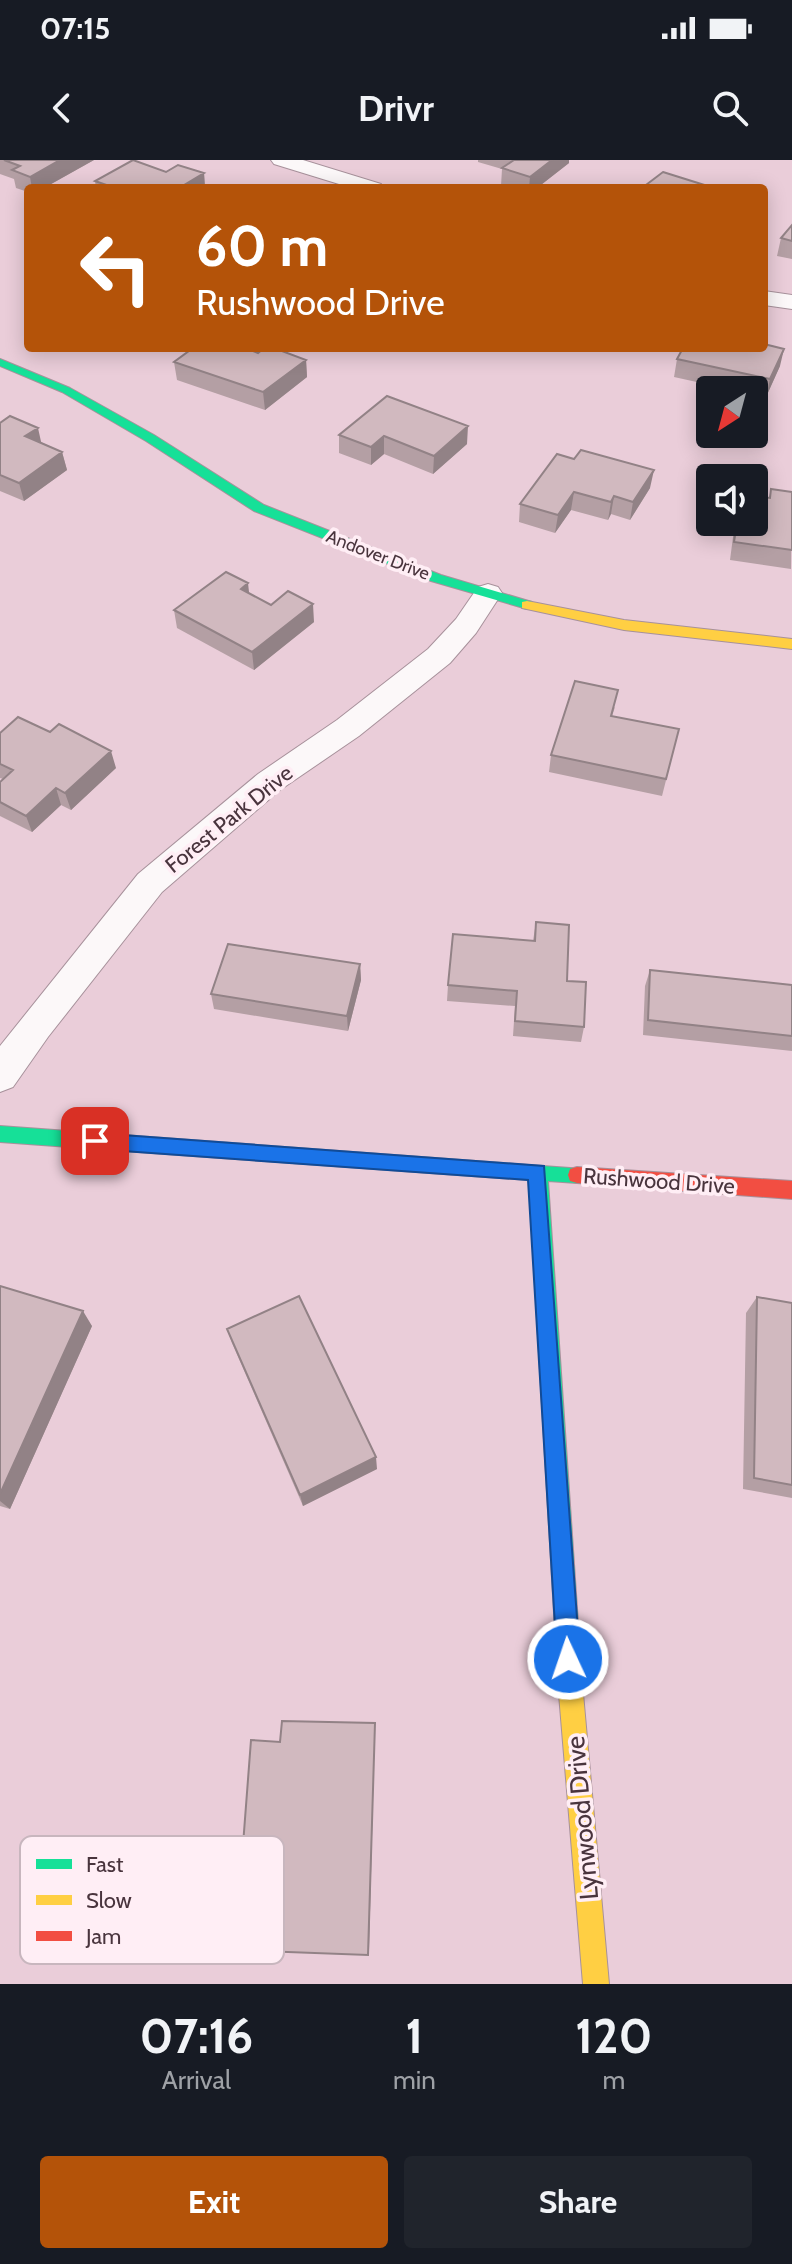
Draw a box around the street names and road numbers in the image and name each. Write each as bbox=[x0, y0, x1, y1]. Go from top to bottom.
street label: Andover Drive bbox=[323, 525, 433, 585]
street label: Forest Park Drive bbox=[160, 759, 298, 879]
street label: Rushwood Drive bbox=[582, 1162, 736, 1200]
street label: Lynwood Drive bbox=[559, 1735, 605, 1901]

